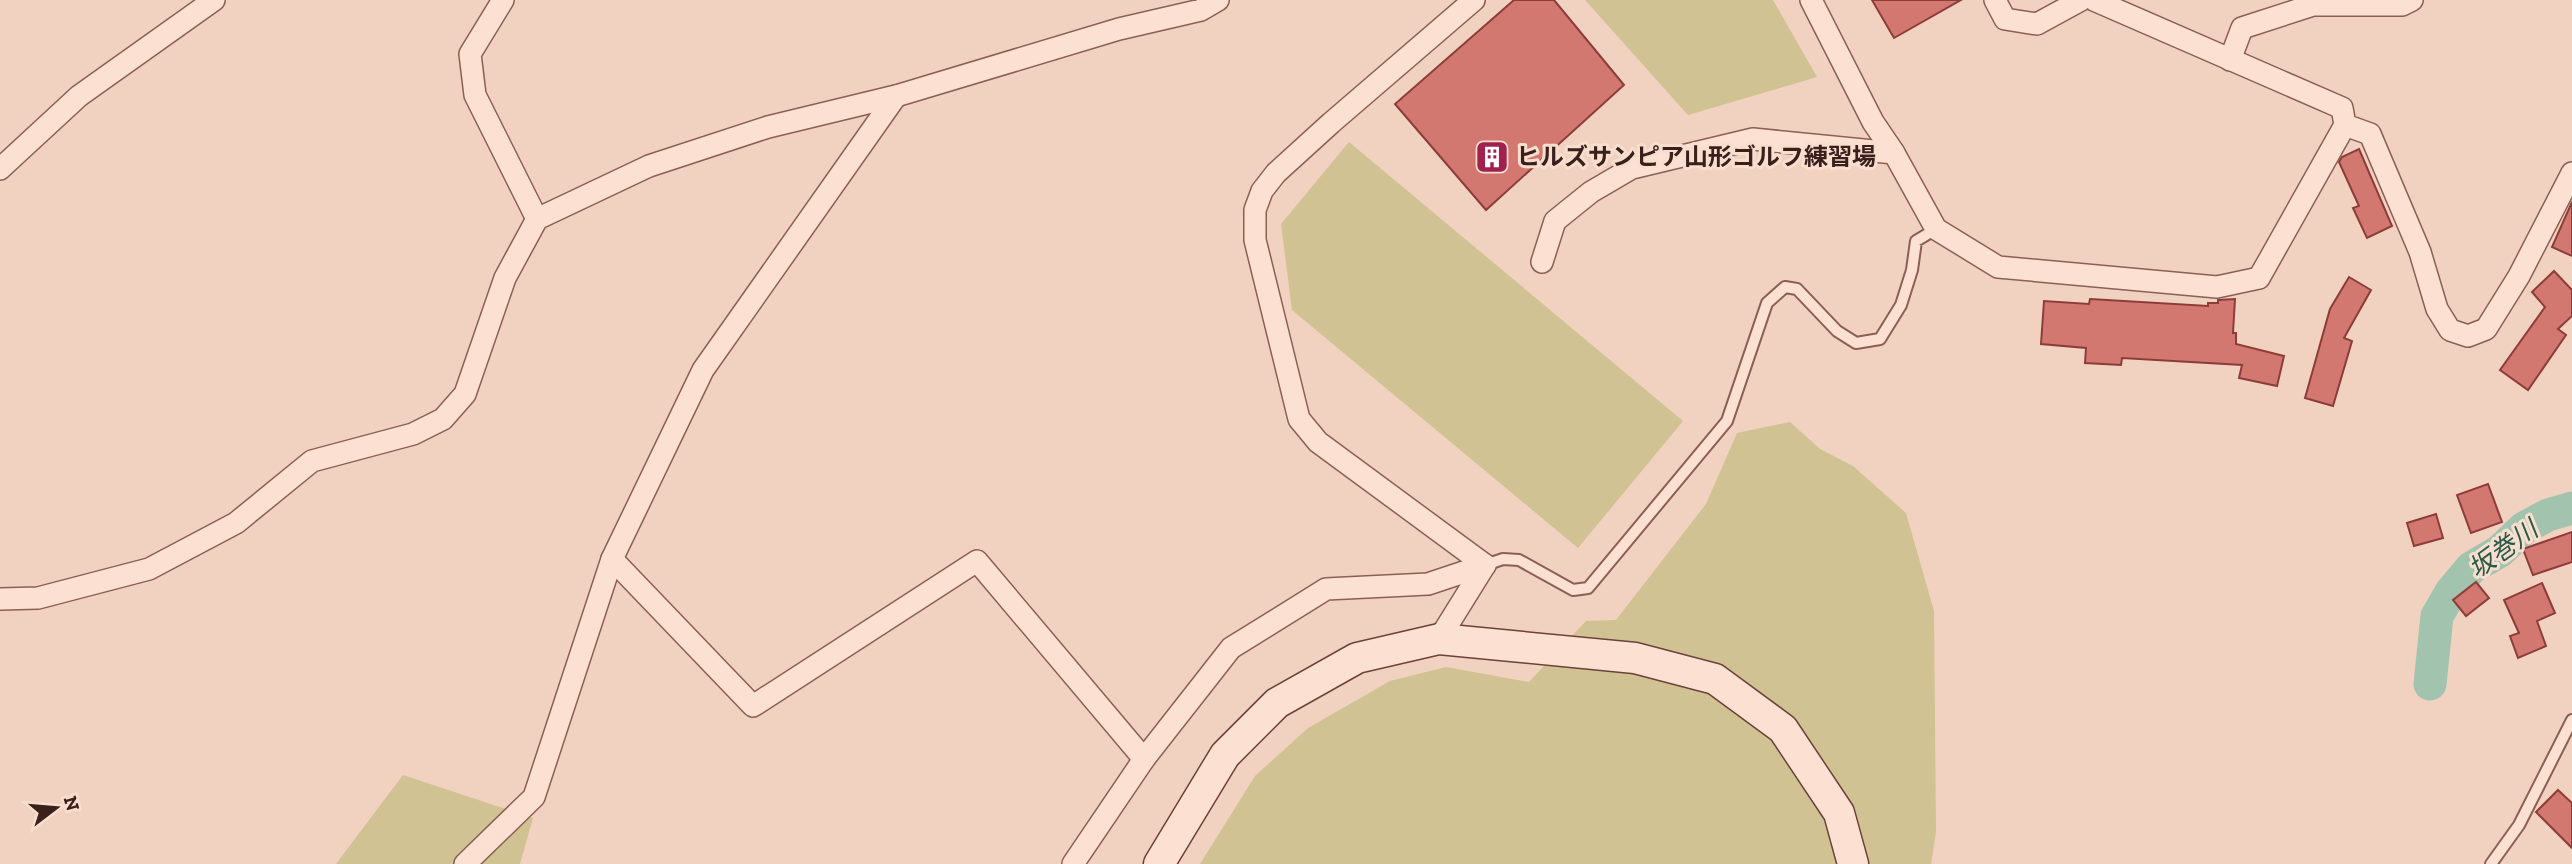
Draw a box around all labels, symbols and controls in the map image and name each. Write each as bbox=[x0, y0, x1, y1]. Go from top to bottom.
building icon: ヒルズサンピア山形ゴルフ練習場 bbox=[1473, 138, 1511, 176]
place label: ヒルズサンピア山形ゴルフ練習場 bbox=[1516, 142, 1876, 171]
water label: 坂巻川 bbox=[2462, 511, 2546, 585]
north arrow bbox=[21, 773, 91, 843]
text: N bbox=[59, 793, 85, 814]

